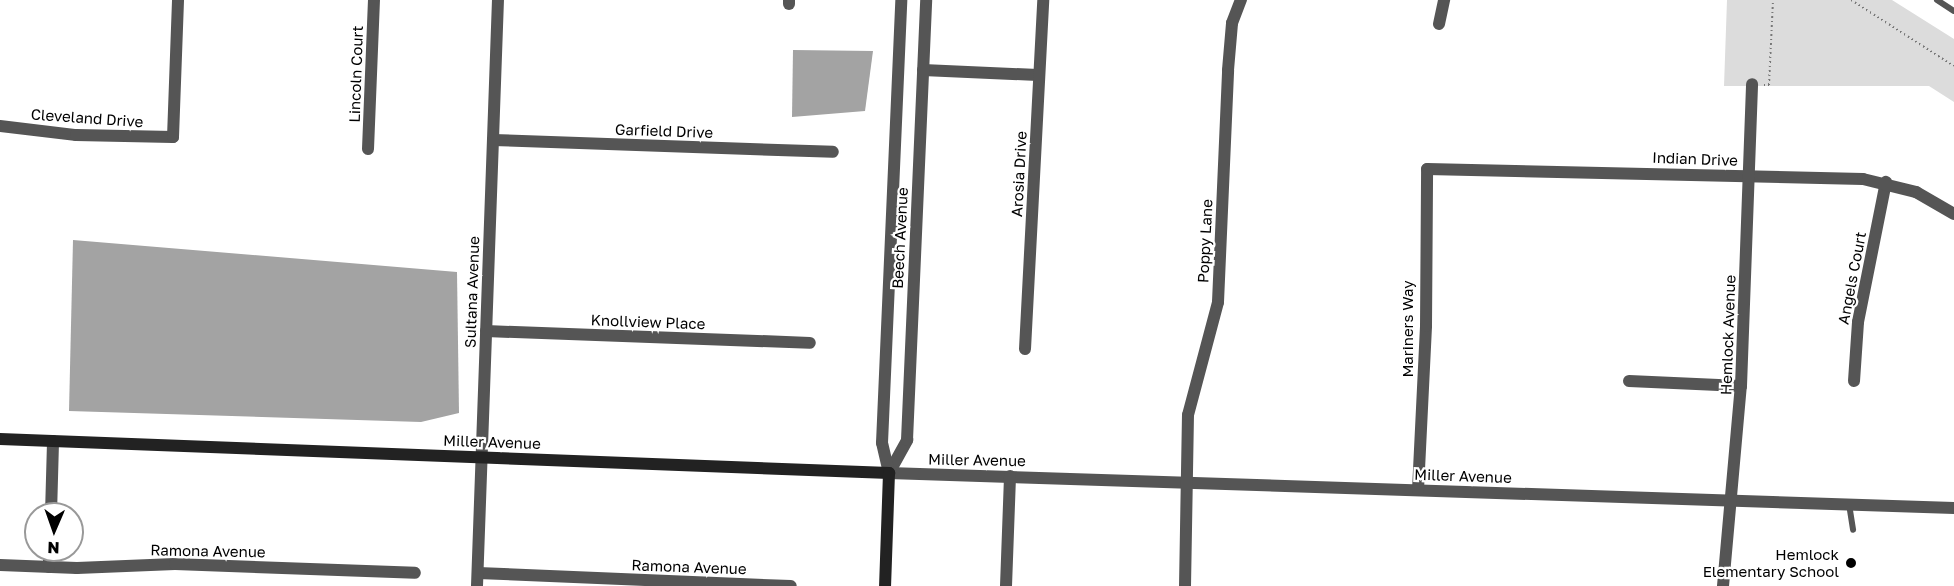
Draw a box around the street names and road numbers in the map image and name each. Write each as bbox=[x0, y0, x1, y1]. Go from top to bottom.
street label: Lincoln Court bbox=[345, 25, 367, 123]
street label: Cleveland Drive bbox=[30, 105, 144, 131]
street label: Garfield Drive bbox=[615, 120, 713, 142]
street label: Arosia Drive bbox=[1008, 131, 1030, 217]
street label: Indian Drive bbox=[1652, 149, 1738, 169]
street label: Beech Avenue bbox=[888, 187, 912, 289]
street label: Poppy Lane bbox=[1194, 199, 1216, 283]
street label: Angels Court bbox=[1834, 230, 1870, 326]
street label: Sultana Avenue bbox=[461, 236, 483, 348]
street label: Hemlock Avenue bbox=[1717, 275, 1739, 395]
street label: Mariners Way bbox=[1399, 280, 1417, 378]
street label: Knollview Place bbox=[590, 311, 706, 333]
street label: Miller Avenue bbox=[443, 431, 541, 453]
street label: Miller Avenue bbox=[928, 450, 1026, 470]
street label: Miller Avenue bbox=[1414, 465, 1512, 487]
street label: Ramona Avenue bbox=[150, 541, 266, 561]
street label: Ramona Avenue bbox=[631, 556, 747, 578]

